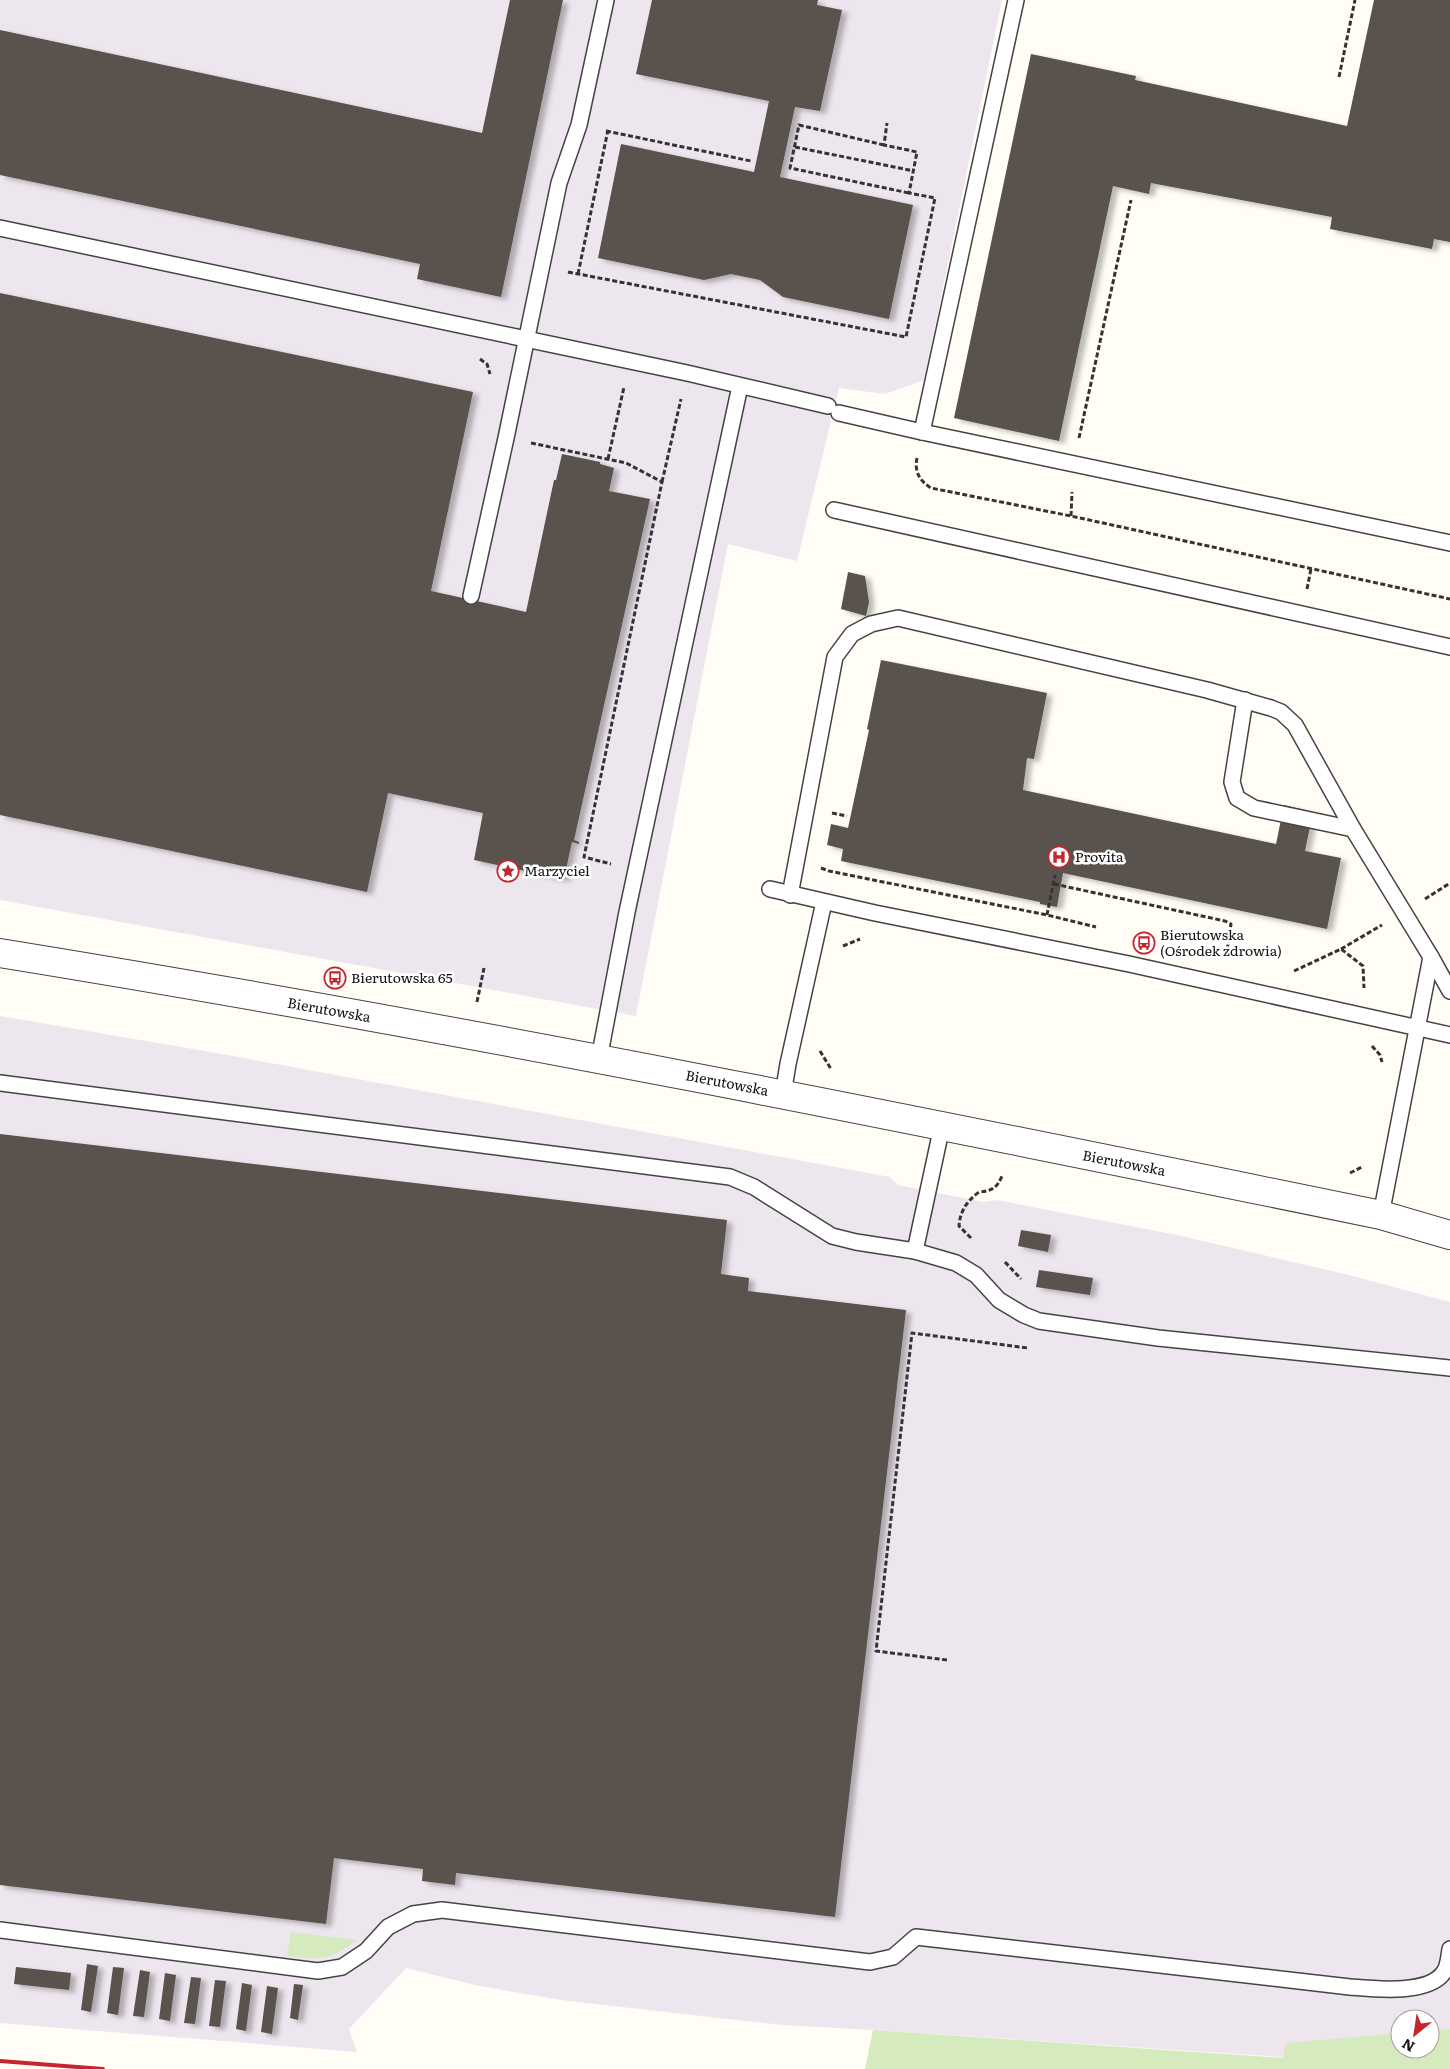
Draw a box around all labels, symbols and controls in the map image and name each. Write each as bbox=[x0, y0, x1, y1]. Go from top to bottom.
hospital icon: Provita bbox=[1047, 845, 1071, 869]
place label: Provita bbox=[1075, 846, 1124, 866]
place icon: Marzyciel bbox=[496, 859, 520, 883]
place label: Marzyciel bbox=[524, 860, 590, 880]
place label: Bierutowska (Ośrodek zdrowia) bbox=[1160, 924, 1282, 960]
bus stop icon: Bierutowska (Ośrodek zdrowia) bbox=[1132, 931, 1156, 955]
bus stop icon: Bierutowska 65 bbox=[323, 966, 347, 990]
place label: Bierutowska 65 bbox=[351, 967, 453, 987]
street label: Bierutowska bbox=[286, 992, 373, 1026]
street label: Bierutowska bbox=[684, 1064, 771, 1100]
street label: Bierutowska bbox=[1081, 1144, 1168, 1180]
north arrow bbox=[1390, 2009, 1440, 2059]
text: N bbox=[1398, 2034, 1418, 2058]

